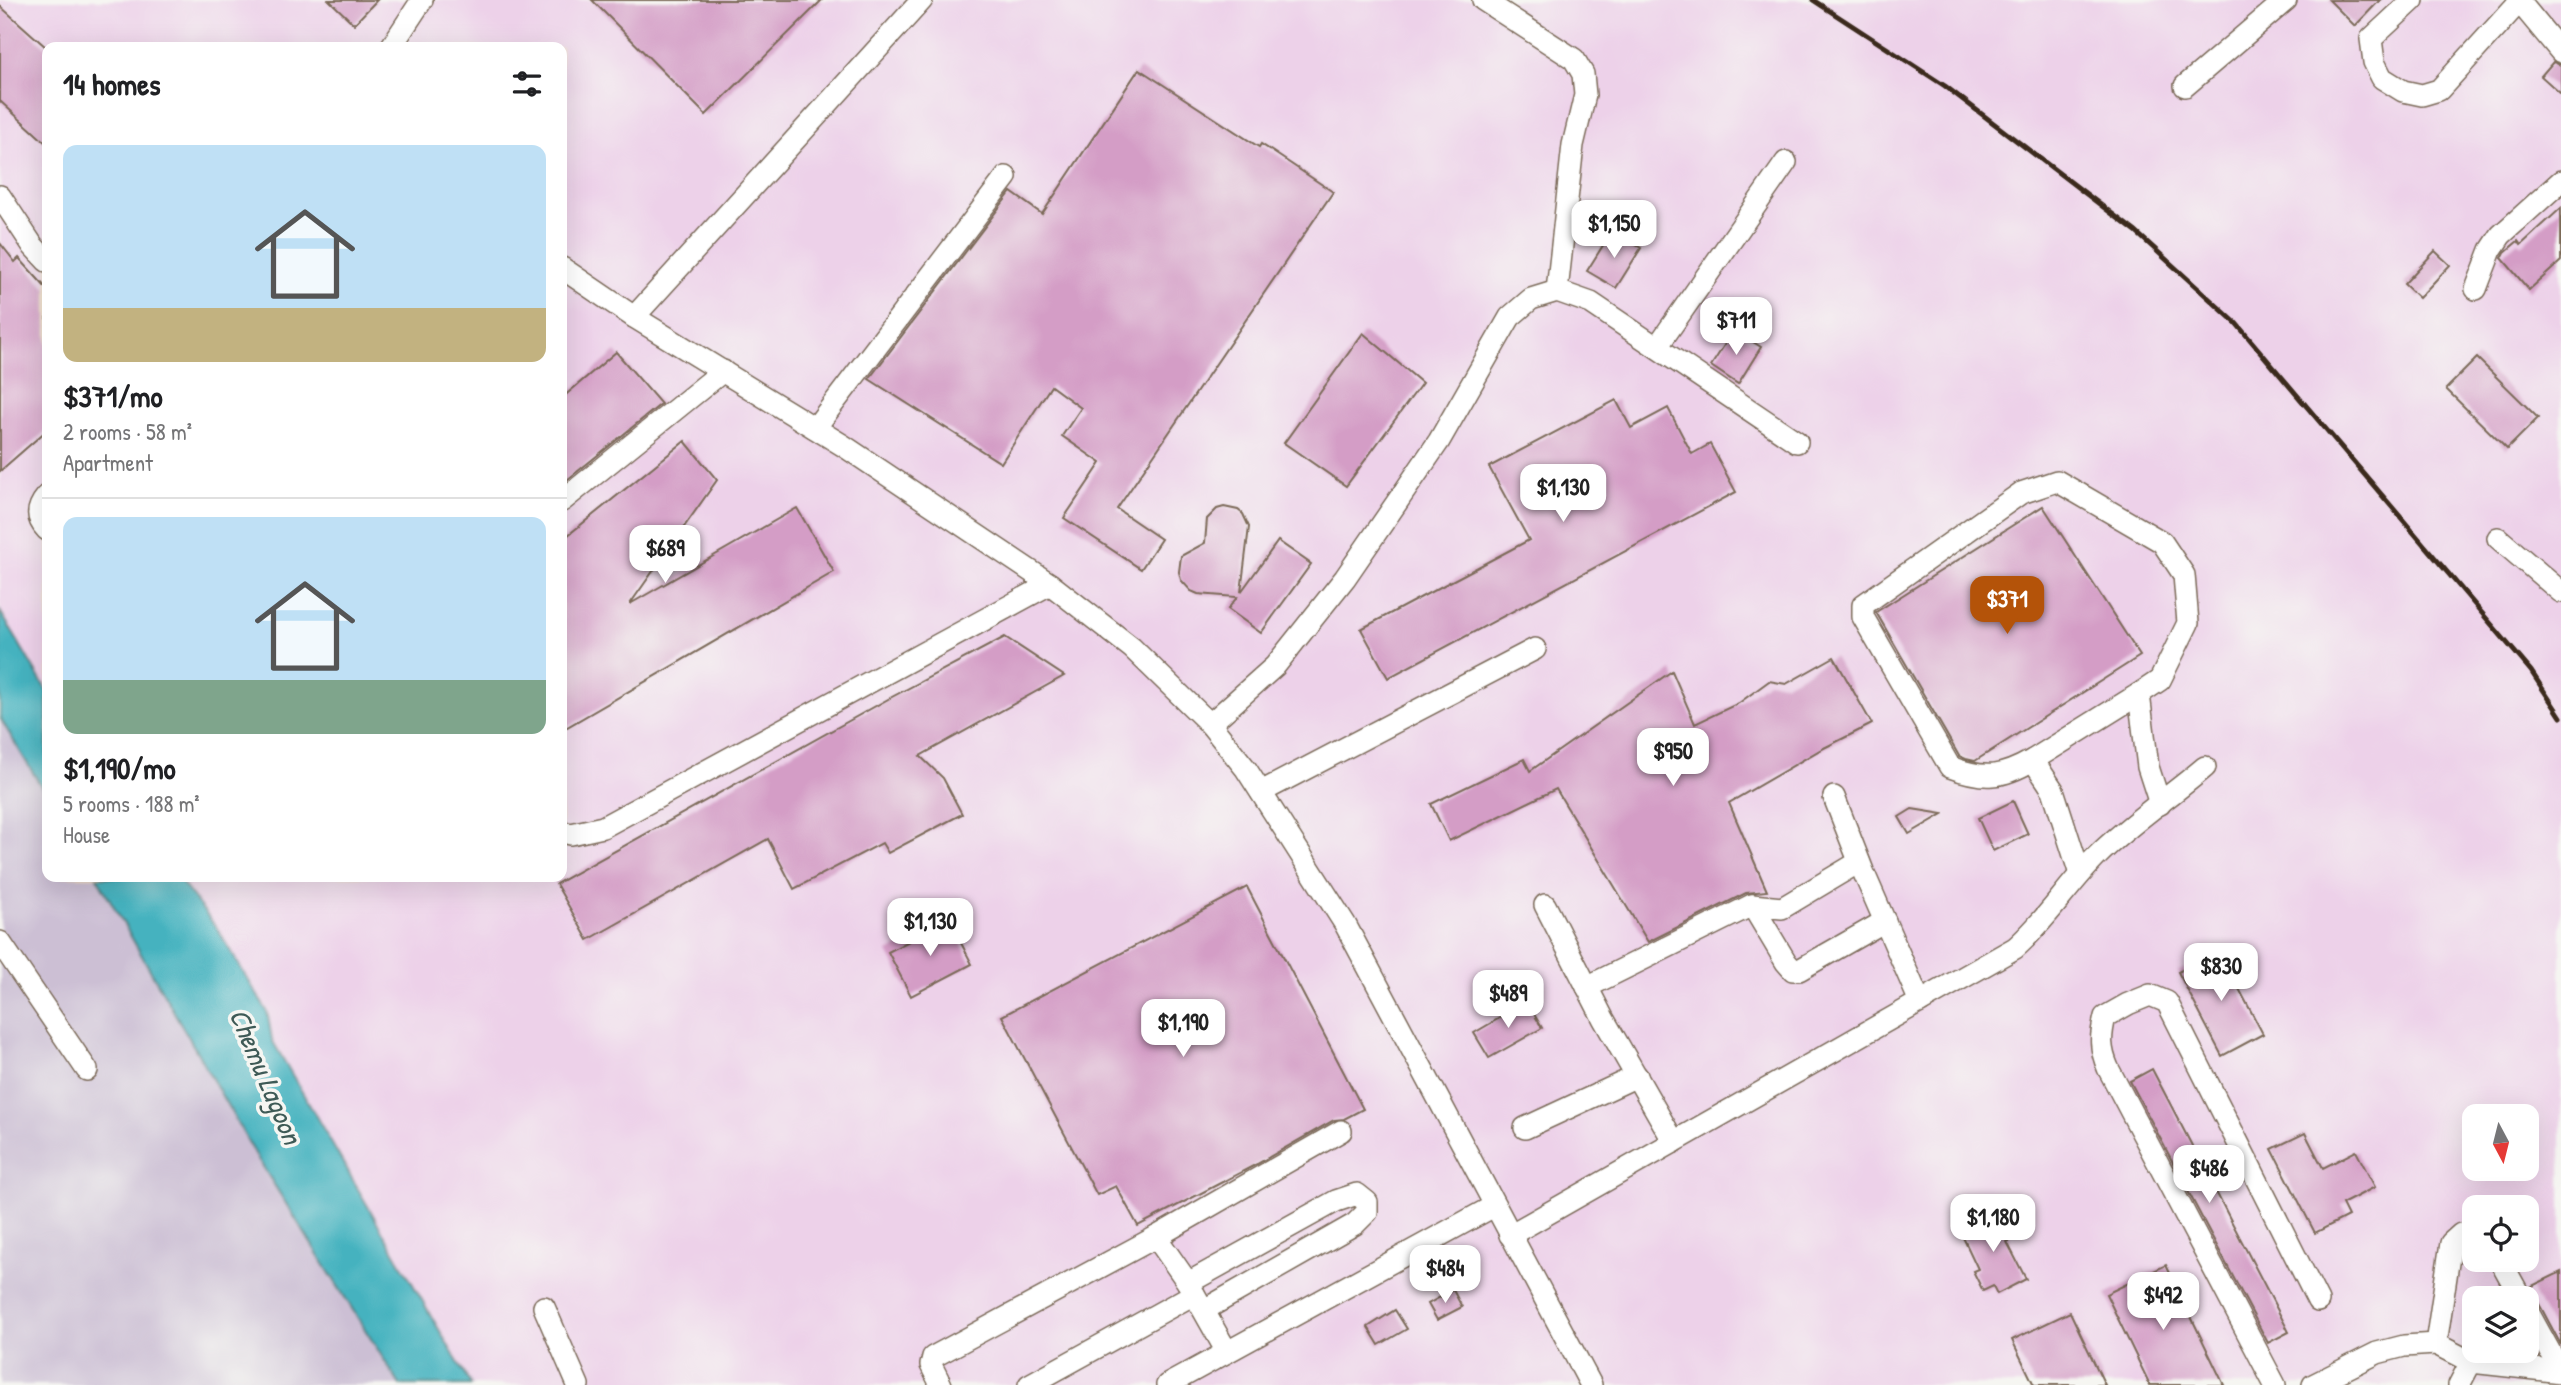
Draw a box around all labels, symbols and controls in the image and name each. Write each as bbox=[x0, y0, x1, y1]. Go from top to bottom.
text: 14 homes bbox=[63, 64, 161, 104]
icon: filters bbox=[508, 65, 546, 103]
icon: home bbox=[242, 191, 368, 317]
pin: $1,150 bbox=[1557, 201, 1671, 260]
text: $1,150 bbox=[1587, 207, 1641, 238]
pin: $711 bbox=[1695, 298, 1777, 357]
text: $711 bbox=[1716, 304, 1756, 335]
text: $371/mo bbox=[63, 376, 163, 416]
text: 2 rooms · 58 m² bbox=[63, 416, 192, 447]
text: Apartment bbox=[63, 447, 153, 478]
pin: $1,130 bbox=[1506, 464, 1620, 524]
text: $1,130 bbox=[1536, 471, 1590, 502]
pin: $689 bbox=[624, 526, 706, 585]
text: $689 bbox=[645, 532, 685, 563]
icon: home bbox=[242, 563, 368, 689]
pin: $371 bbox=[1966, 576, 2048, 636]
text: $371 bbox=[1986, 583, 2028, 614]
pin: $950 bbox=[1632, 728, 1714, 788]
text: $950 bbox=[1653, 735, 1693, 766]
text: $1,190/mo bbox=[63, 748, 176, 788]
text: 5 rooms · 188 m² bbox=[63, 788, 200, 819]
text: House bbox=[63, 819, 110, 850]
pin: $1,130 bbox=[873, 898, 987, 958]
text: $1,130 bbox=[903, 905, 957, 936]
pin: $830 bbox=[2180, 944, 2262, 1003]
text: $830 bbox=[2200, 950, 2242, 981]
pin: $489 bbox=[1467, 970, 1549, 1030]
text: $489 bbox=[1489, 977, 1527, 1008]
pin: $1,190 bbox=[1126, 1000, 1240, 1059]
water label: Chemu Lagoon bbox=[220, 1002, 313, 1152]
text: $1,190 bbox=[1157, 1006, 1209, 1037]
north arrow bbox=[2462, 1104, 2539, 1181]
map controls bbox=[2462, 1104, 2539, 1363]
pin: $486 bbox=[2168, 1146, 2250, 1205]
text: $486 bbox=[2189, 1152, 2229, 1183]
pin: $1,180 bbox=[1936, 1194, 2050, 1254]
button: locate bbox=[2462, 1195, 2539, 1272]
text: $1,180 bbox=[1966, 1201, 2020, 1232]
pin: $484 bbox=[1404, 1246, 1486, 1305]
text: $484 bbox=[1426, 1252, 1464, 1283]
pin: $492 bbox=[2122, 1272, 2204, 1332]
text: $492 bbox=[2143, 1279, 2183, 1310]
button: layers bbox=[2462, 1286, 2539, 1363]

